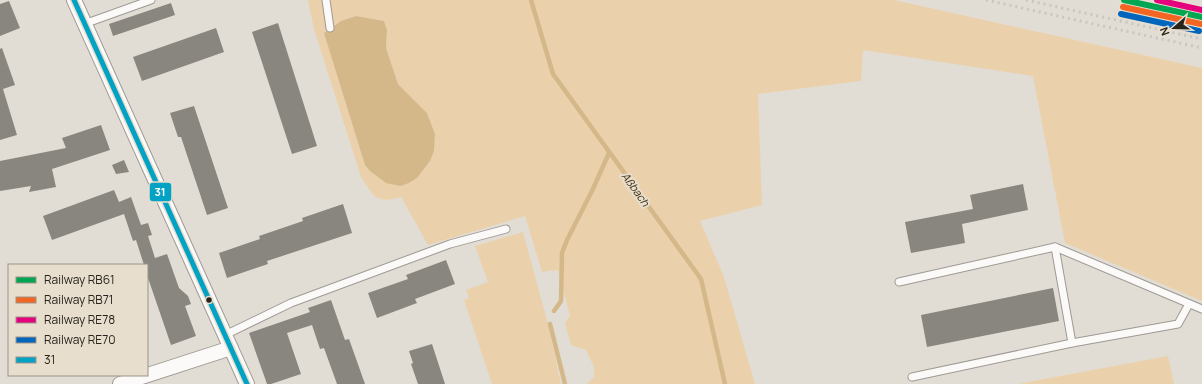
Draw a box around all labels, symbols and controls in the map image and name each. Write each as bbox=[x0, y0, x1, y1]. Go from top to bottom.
north arrow bbox=[1154, 8, 1194, 48]
text: N bbox=[1156, 25, 1173, 38]
water label: Aßbach bbox=[619, 169, 654, 209]
line badge: 31 bbox=[149, 182, 172, 202]
text: 31 bbox=[154, 184, 166, 199]
legend bbox=[8, 264, 148, 376]
text: Railway RB61 bbox=[44, 271, 115, 288]
text: Railway RB71 bbox=[44, 291, 113, 308]
unlabelled marker bbox=[204, 295, 214, 305]
text: Railway RE78 bbox=[44, 311, 115, 328]
text: Railway RE70 bbox=[44, 331, 115, 348]
text: 31 bbox=[44, 351, 55, 368]

